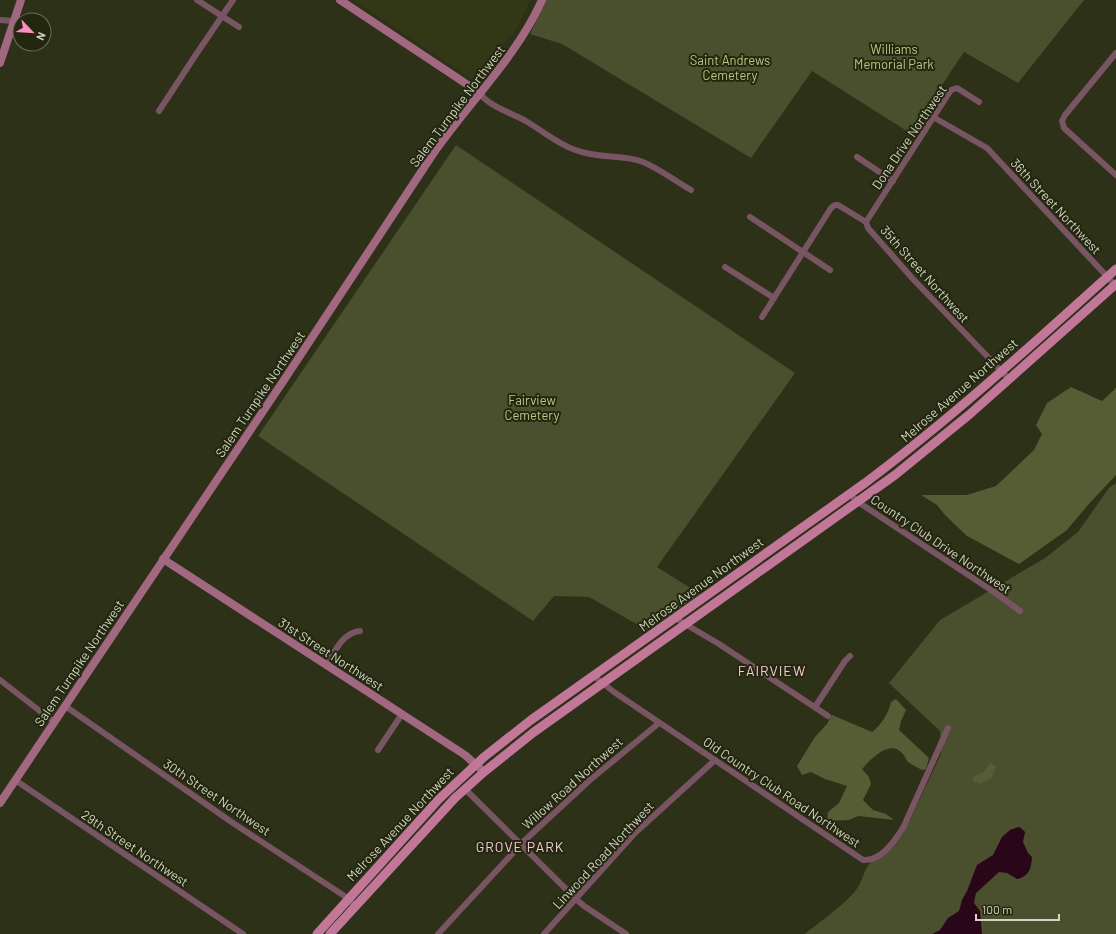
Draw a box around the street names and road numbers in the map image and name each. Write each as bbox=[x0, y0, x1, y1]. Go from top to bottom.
street label: Salem Turnpike Northwest bbox=[406, 42, 508, 170]
street label: Dona Drive Northwest bbox=[868, 82, 950, 192]
street label: 36th Street Northwest bbox=[1007, 155, 1105, 257]
street label: 35th Street Northwest bbox=[877, 222, 973, 326]
street label: Salem Turnpike Northwest bbox=[212, 328, 308, 460]
street label: Melrose Avenue Northwest bbox=[897, 335, 1021, 445]
street label: Country Club Drive Northwest bbox=[868, 491, 1014, 597]
street label: Melrose Avenue Northwest bbox=[636, 533, 766, 635]
street label: Salem Turnpike Northwest bbox=[31, 597, 127, 729]
street label: 31st Street Northwest bbox=[275, 614, 387, 694]
street label: Willow Road Northwest bbox=[518, 733, 626, 833]
street label: Old Country Club Road Northwest bbox=[700, 733, 864, 851]
street label: 30th Street Northwest bbox=[160, 755, 274, 839]
street label: Melrose Avenue Northwest bbox=[343, 764, 457, 884]
street label: Linwood Road Northwest bbox=[549, 798, 657, 912]
street label: 29th Street Northwest bbox=[78, 806, 192, 890]

